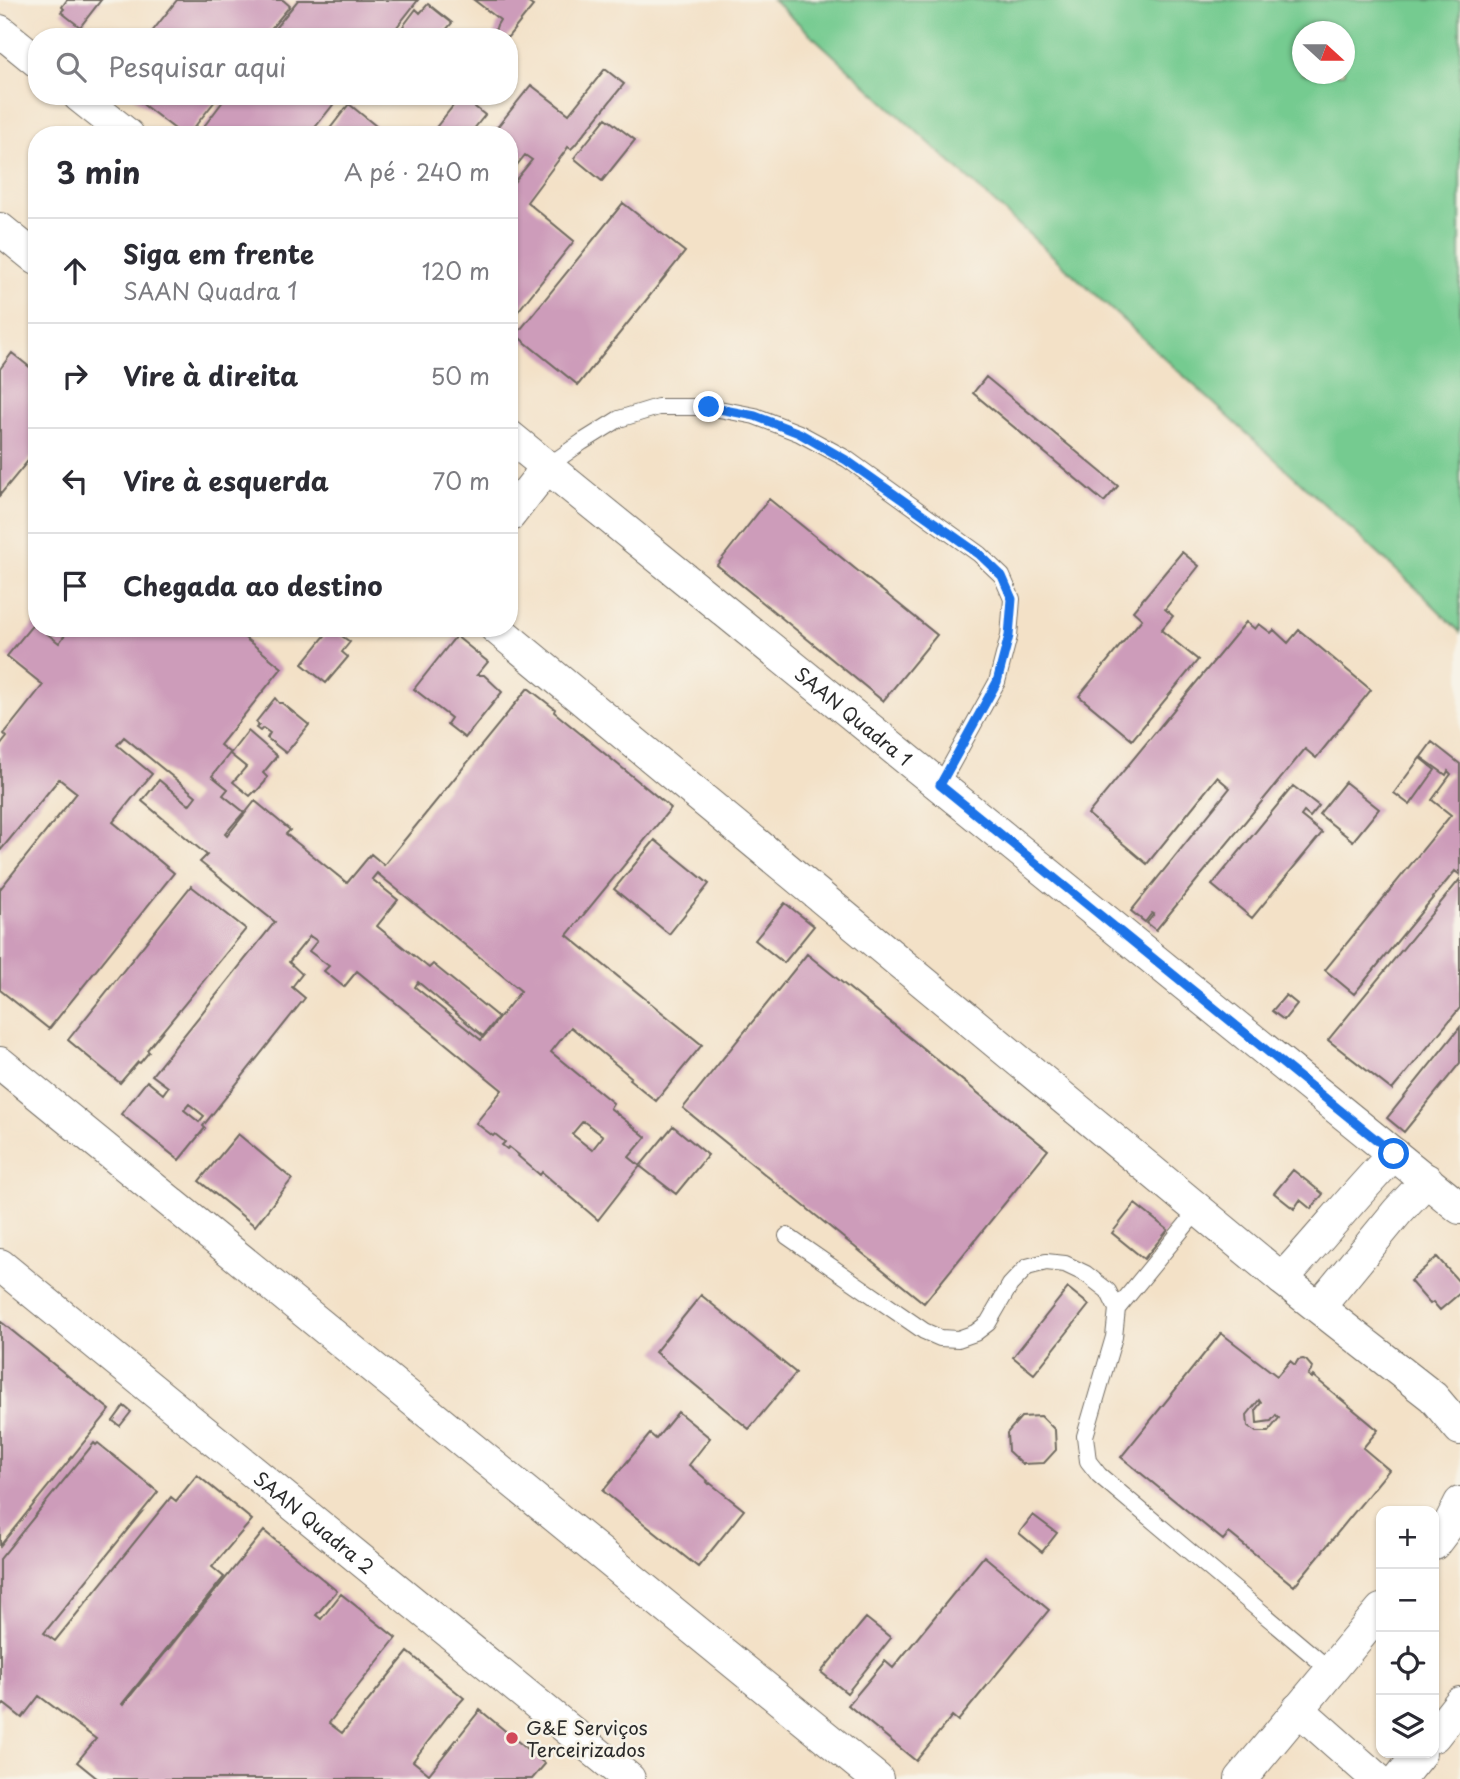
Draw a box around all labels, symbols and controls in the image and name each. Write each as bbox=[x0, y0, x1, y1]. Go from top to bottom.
north arrow bbox=[1292, 21, 1355, 84]
search box bbox=[28, 28, 518, 105]
text: Pesquisar aqui bbox=[108, 47, 286, 86]
icon: search bbox=[52, 48, 90, 86]
text: 3 min bbox=[56, 149, 141, 194]
text: A pé · 240 m bbox=[344, 154, 490, 189]
text: Siga em frente bbox=[123, 234, 314, 273]
icon: ahead bbox=[56, 252, 94, 290]
text: 120 m bbox=[422, 253, 490, 288]
text: SAAN Quadra 1 bbox=[123, 273, 298, 308]
text: Vire à direita bbox=[123, 356, 298, 395]
icon: right bbox=[56, 357, 94, 395]
text: 50 m bbox=[430, 358, 490, 393]
route end bbox=[693, 391, 724, 422]
text: Vire à esquerda bbox=[123, 461, 329, 500]
icon: left bbox=[56, 462, 94, 500]
text: 70 m bbox=[432, 463, 490, 498]
text: Chegada ao destino bbox=[123, 566, 382, 605]
icon: arrive bbox=[56, 567, 94, 605]
street label: SAAN Quadra 1 bbox=[789, 660, 919, 772]
route start bbox=[1378, 1138, 1409, 1169]
street label: SAAN Quadra 2 bbox=[248, 1464, 381, 1580]
map controls bbox=[1376, 1506, 1439, 1758]
button: + bbox=[1376, 1506, 1439, 1569]
button: − bbox=[1376, 1569, 1439, 1632]
button: locate bbox=[1376, 1632, 1439, 1695]
button: layers bbox=[1376, 1695, 1439, 1758]
place label: G&E Serviços Terceirizados bbox=[526, 1713, 648, 1763]
marker: G&E Serviços Terceirizados bbox=[504, 1730, 520, 1746]

